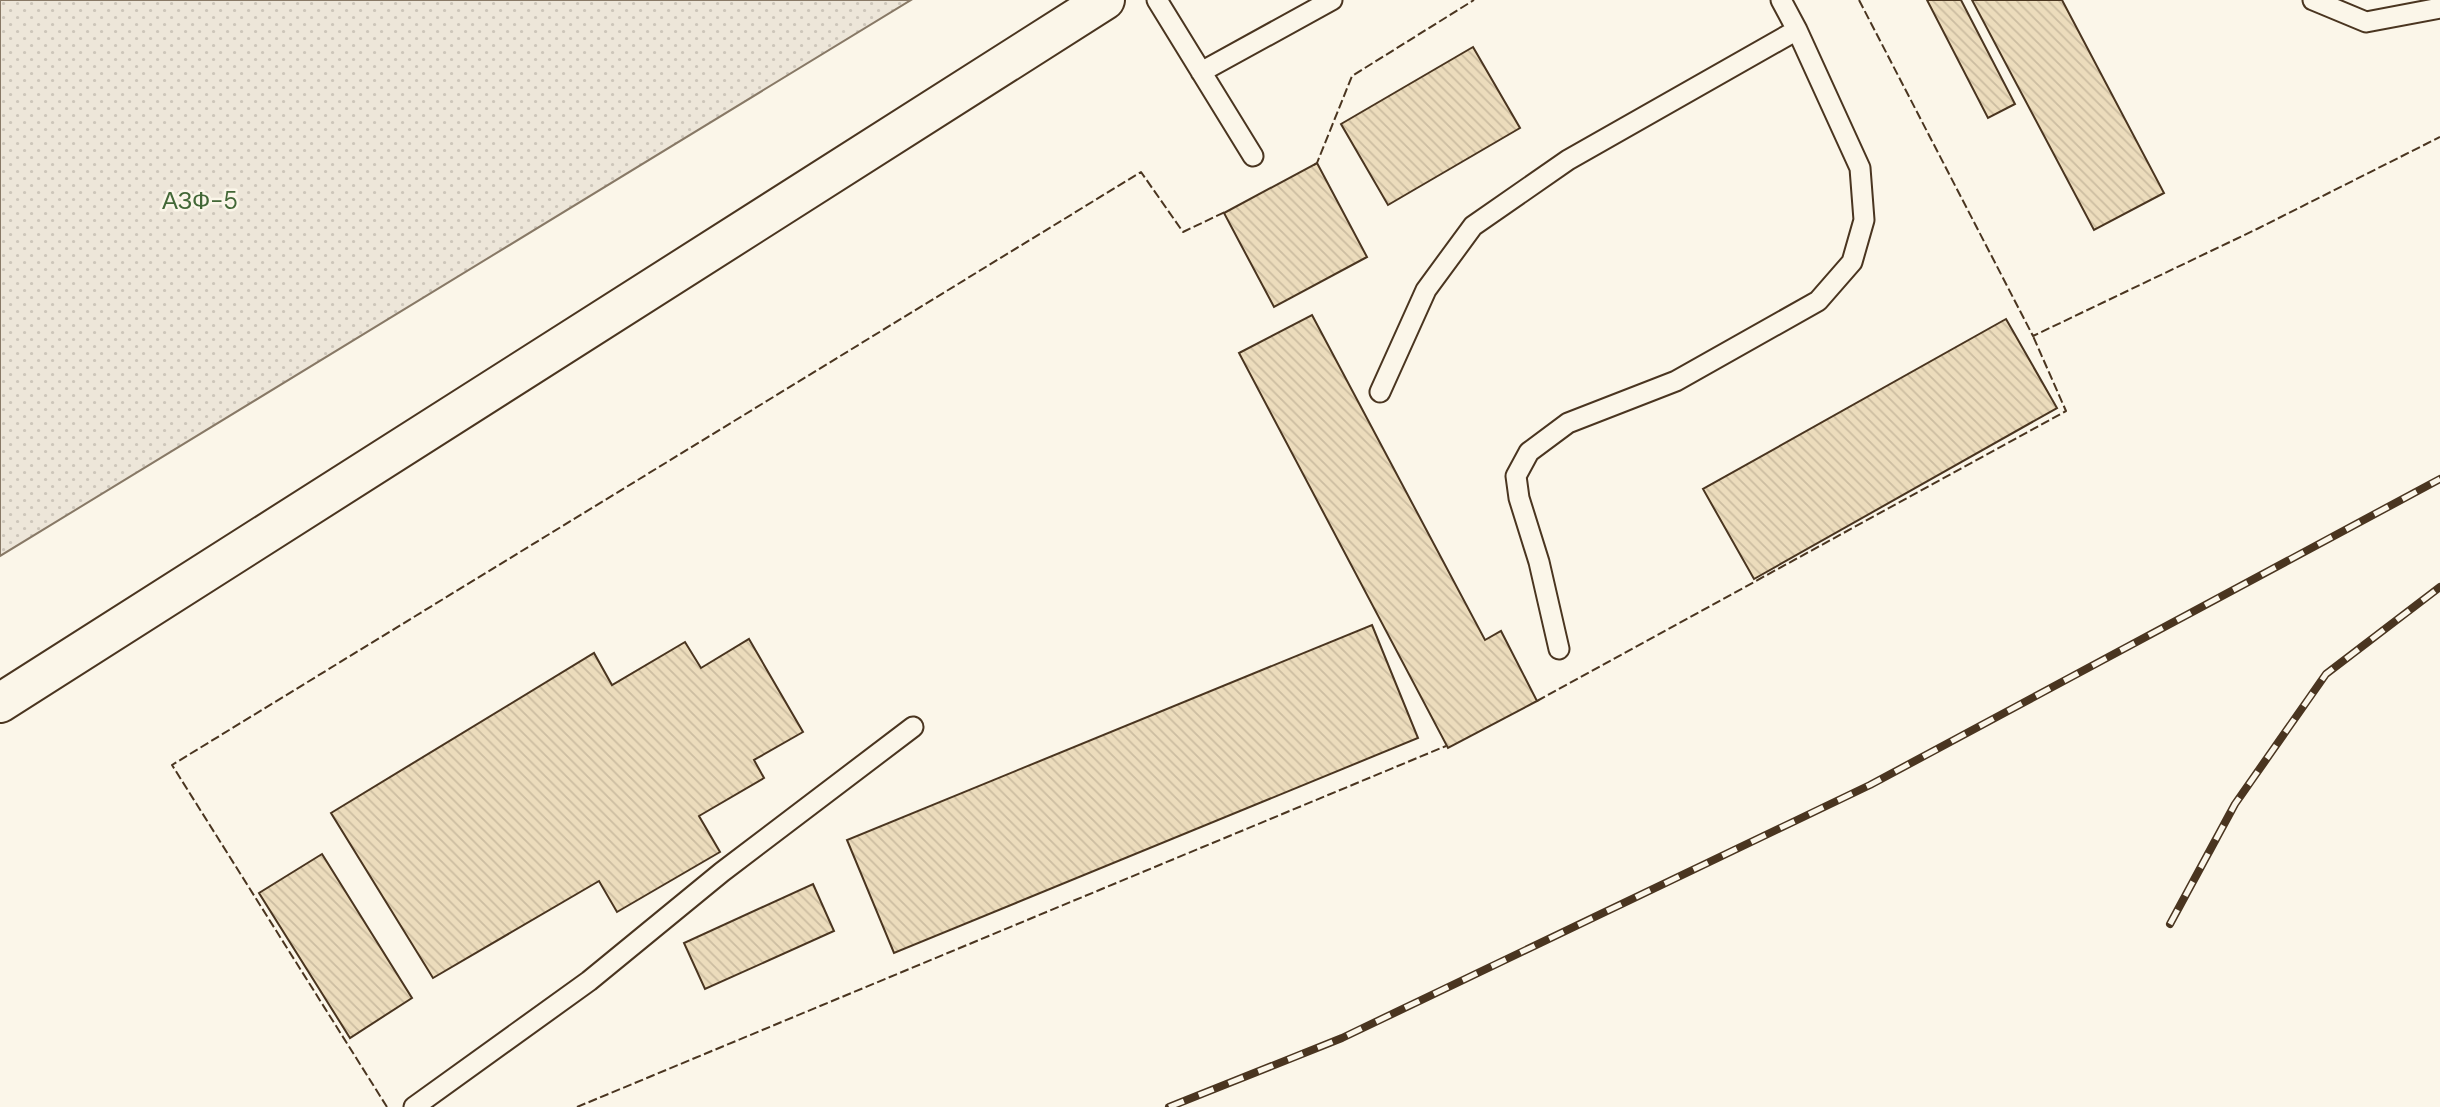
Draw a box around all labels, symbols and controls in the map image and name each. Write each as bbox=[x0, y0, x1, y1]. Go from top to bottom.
park label: АЗФ-5 bbox=[162, 185, 238, 216]

